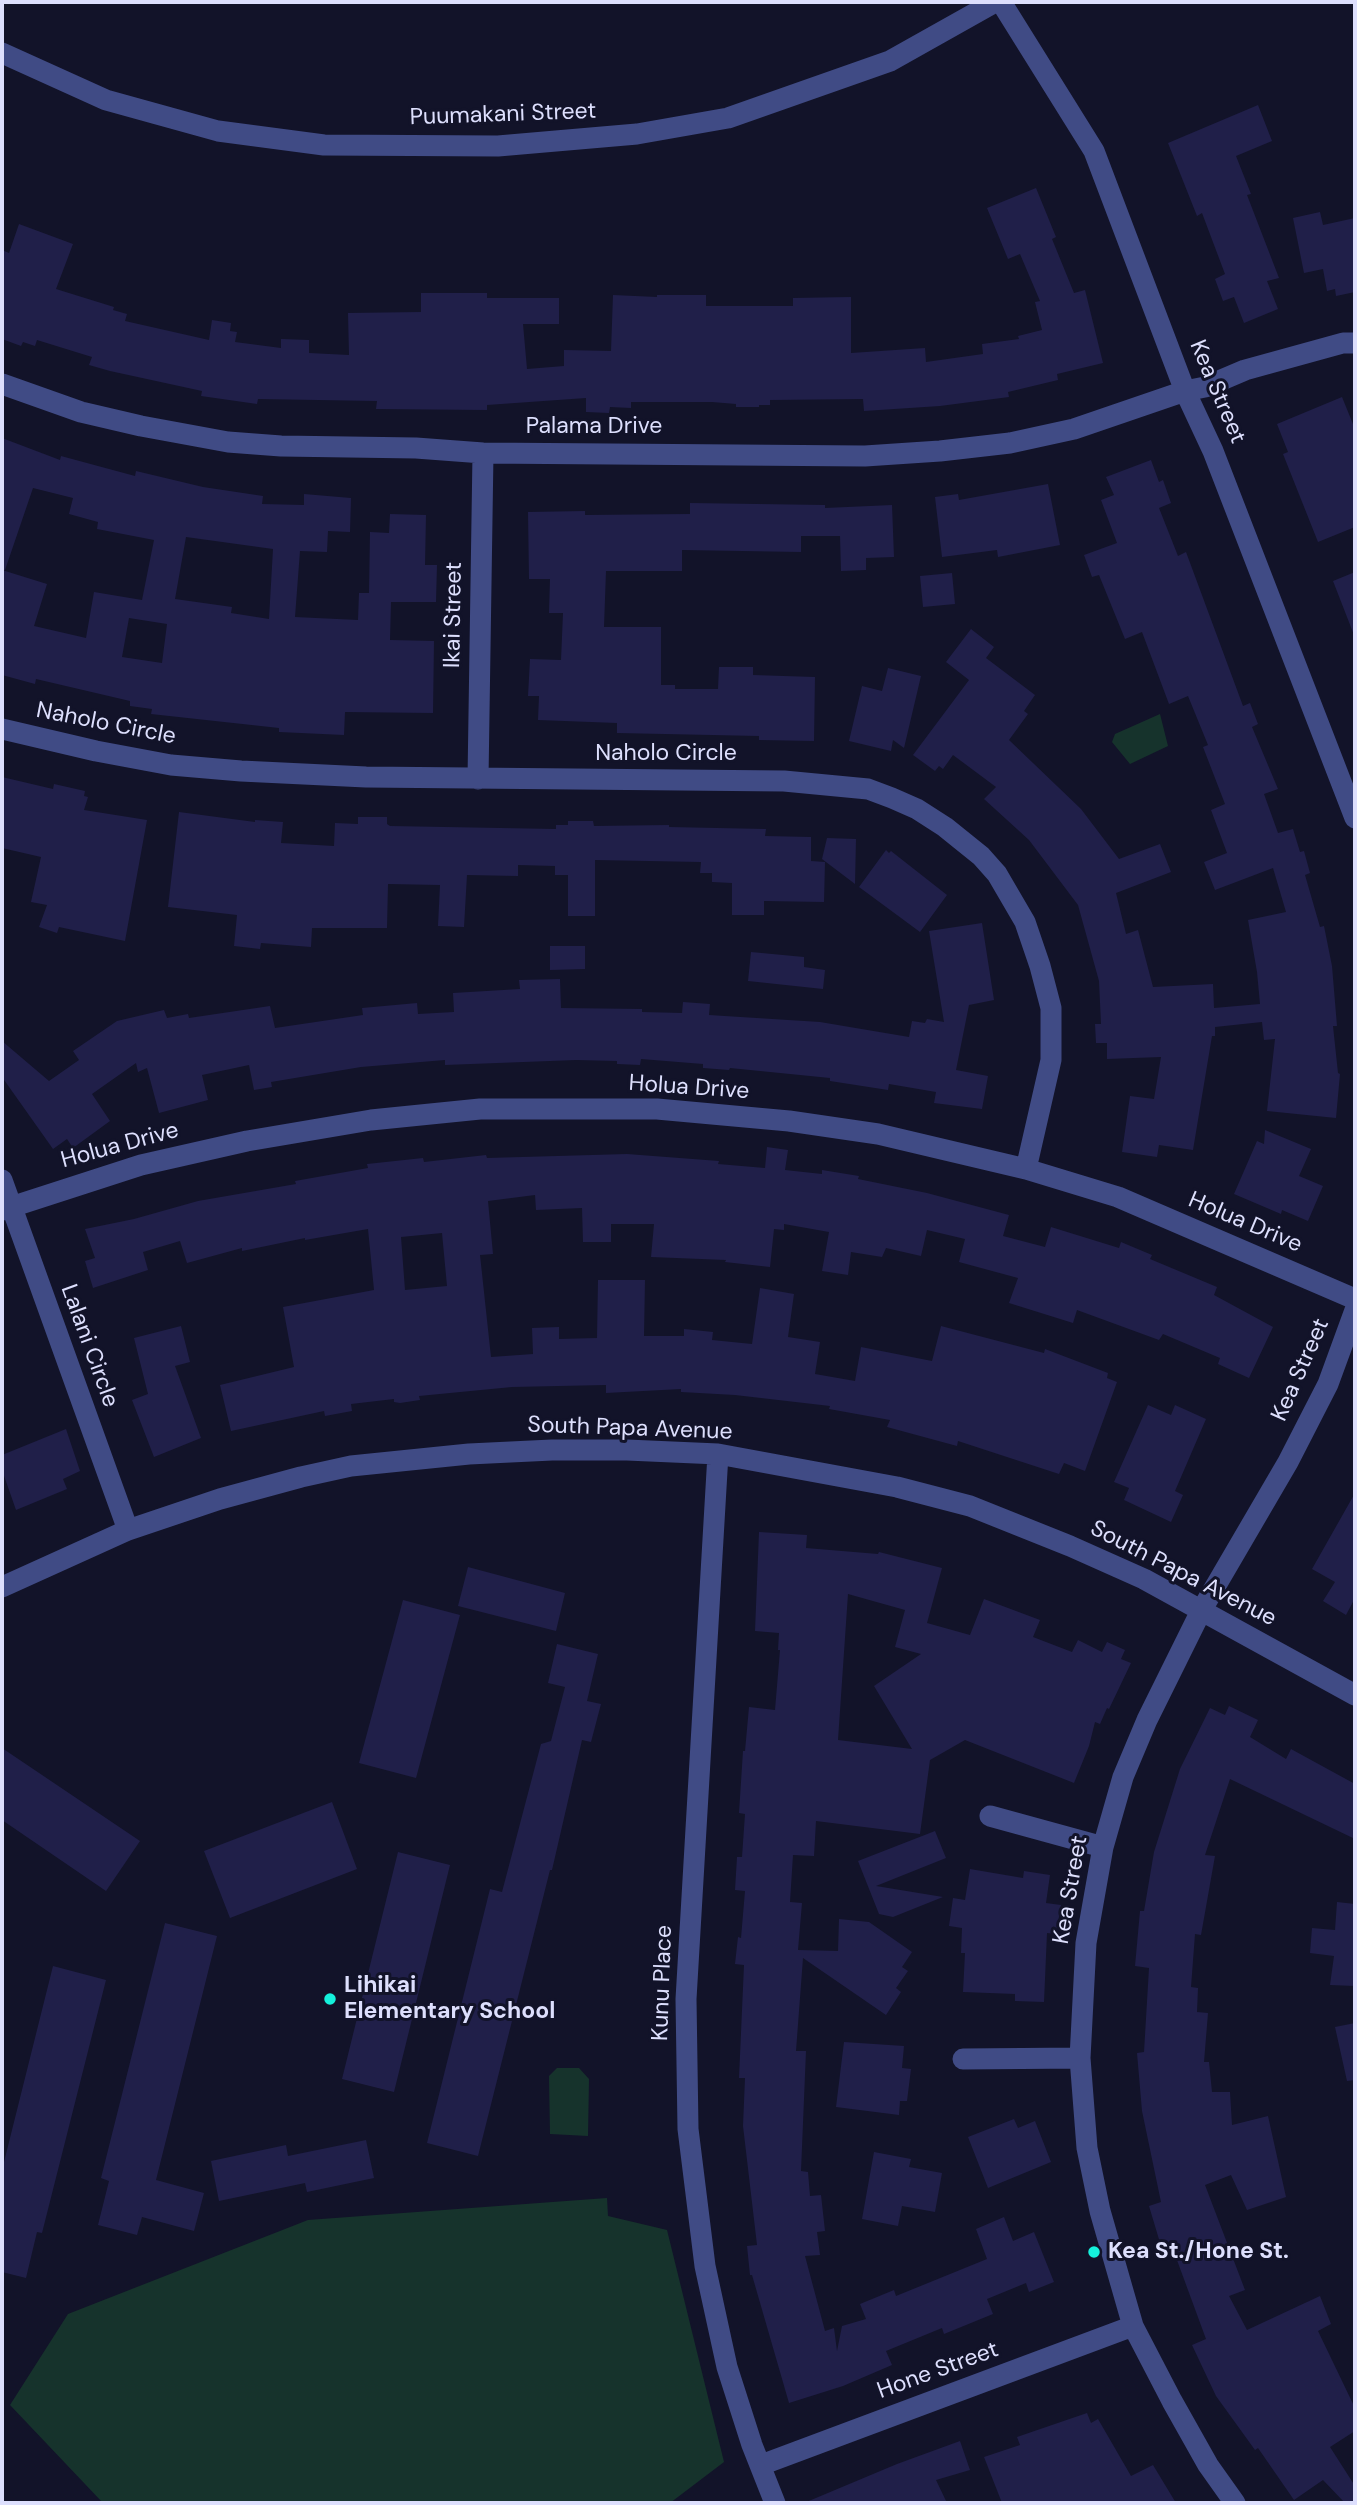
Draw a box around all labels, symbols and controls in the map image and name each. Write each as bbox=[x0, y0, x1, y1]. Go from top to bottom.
street label: Puumakani Street bbox=[409, 98, 597, 132]
street label: Kea Street bbox=[1183, 336, 1251, 448]
street label: Palama Drive bbox=[526, 413, 662, 441]
street label: Ikai Street bbox=[439, 562, 469, 668]
street label: Naholo Circle bbox=[34, 697, 178, 751]
street label: Naholo Circle bbox=[595, 740, 737, 768]
street label: Holua Drive bbox=[628, 1070, 750, 1106]
street label: Holua Drive bbox=[58, 1117, 182, 1175]
street label: Holua Drive bbox=[1184, 1187, 1306, 1259]
street label: Lalani Circle bbox=[54, 1281, 124, 1411]
street label: Kea Street bbox=[1266, 1314, 1336, 1426]
street label: South Papa Avenue bbox=[527, 1412, 733, 1446]
street label: South Papa Avenue bbox=[1085, 1515, 1281, 1633]
street label: Kea Street bbox=[1048, 1834, 1094, 1946]
street label: Kunu Place bbox=[647, 1925, 679, 2041]
place label: Lihikai Elementary School bbox=[344, 1972, 555, 2026]
marker: Lihikai Elementary School bbox=[322, 1991, 338, 2007]
place label: Kea St./Hone St. bbox=[1108, 2238, 1289, 2266]
marker: Kea St./Hone St. bbox=[1086, 2244, 1102, 2260]
street label: Hone Street bbox=[874, 2336, 1002, 2406]

